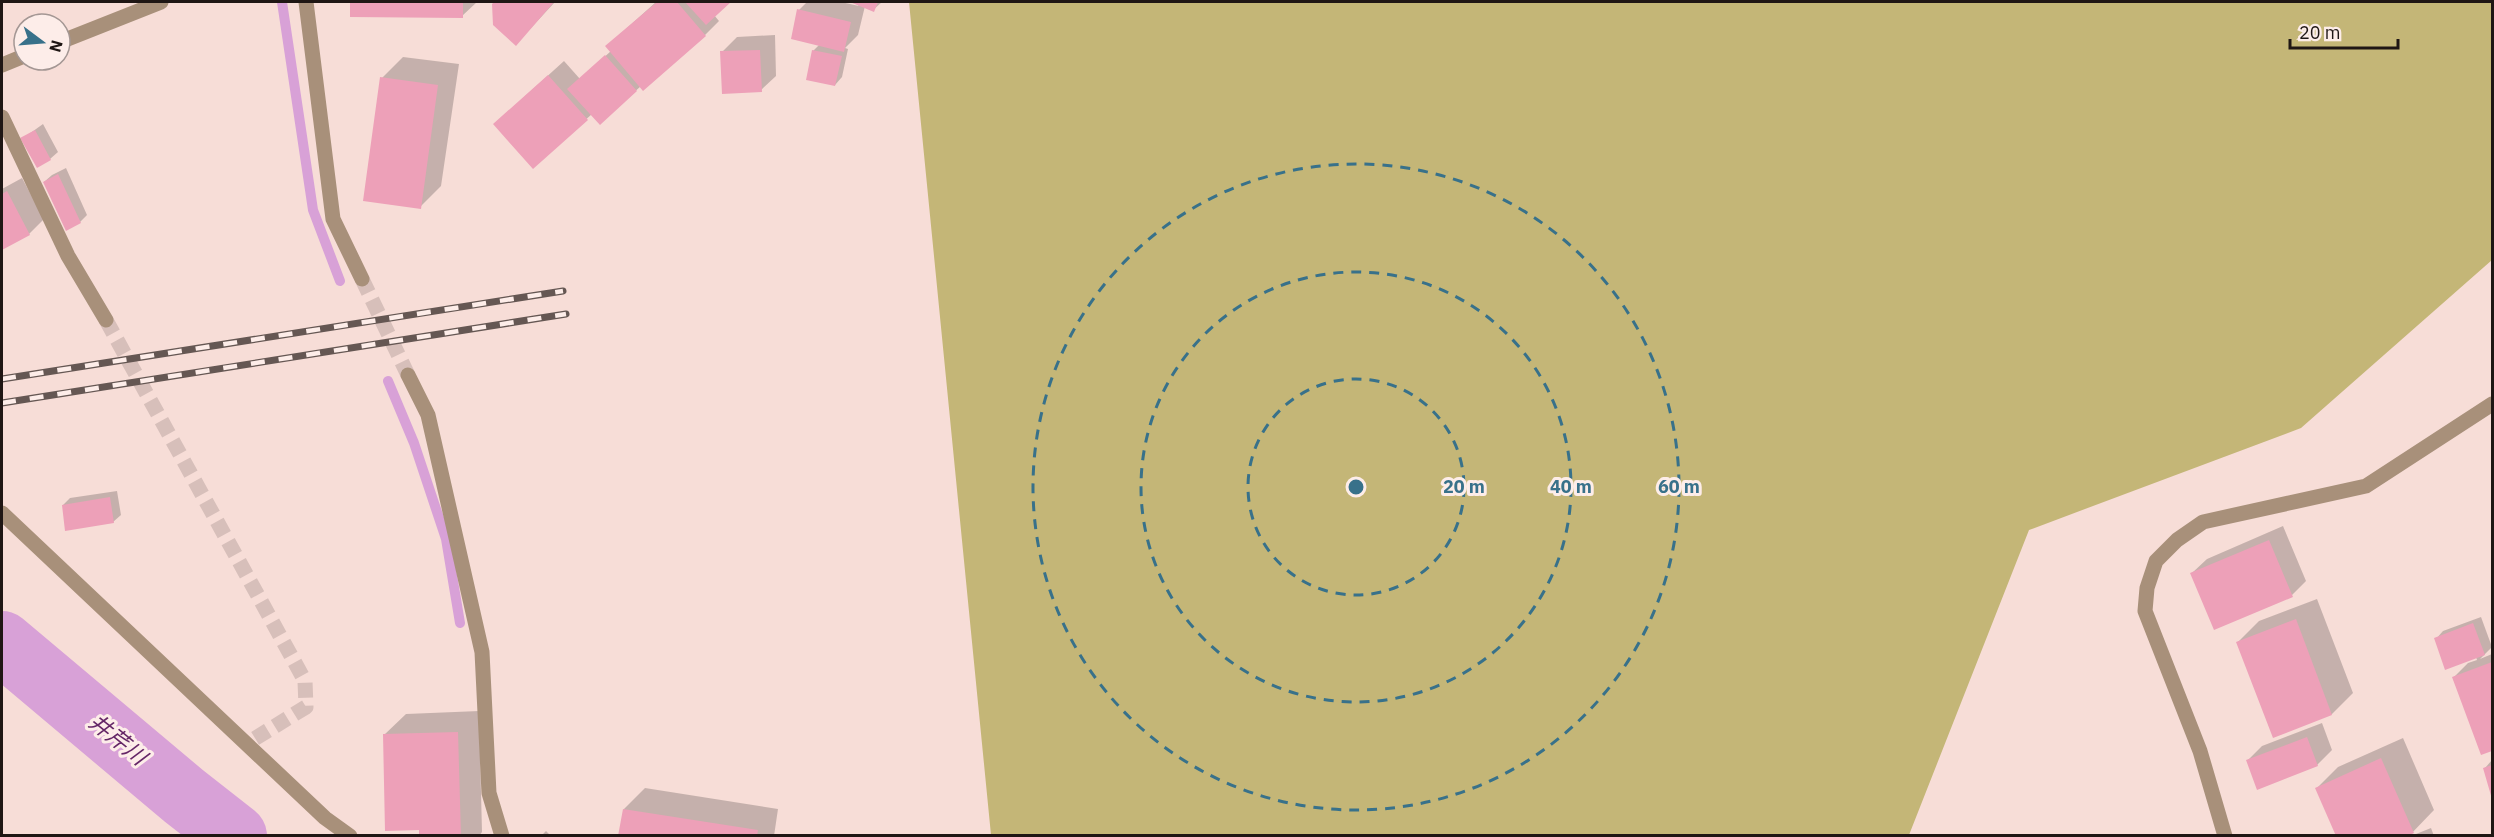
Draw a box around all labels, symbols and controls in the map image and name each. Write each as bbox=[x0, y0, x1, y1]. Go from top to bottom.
north arrow bbox=[12, 12, 72, 72]
scale bar bbox=[2290, 12, 2398, 50]
text: 20 m bbox=[2299, 21, 2341, 44]
text: N bbox=[45, 38, 68, 54]
text: 20 m bbox=[1443, 475, 1485, 498]
text: 40 m bbox=[1550, 475, 1592, 498]
text: 60 m bbox=[1658, 475, 1700, 498]
centre of rings bbox=[1346, 477, 1366, 497]
water label: 井芹川 bbox=[84, 707, 155, 772]

